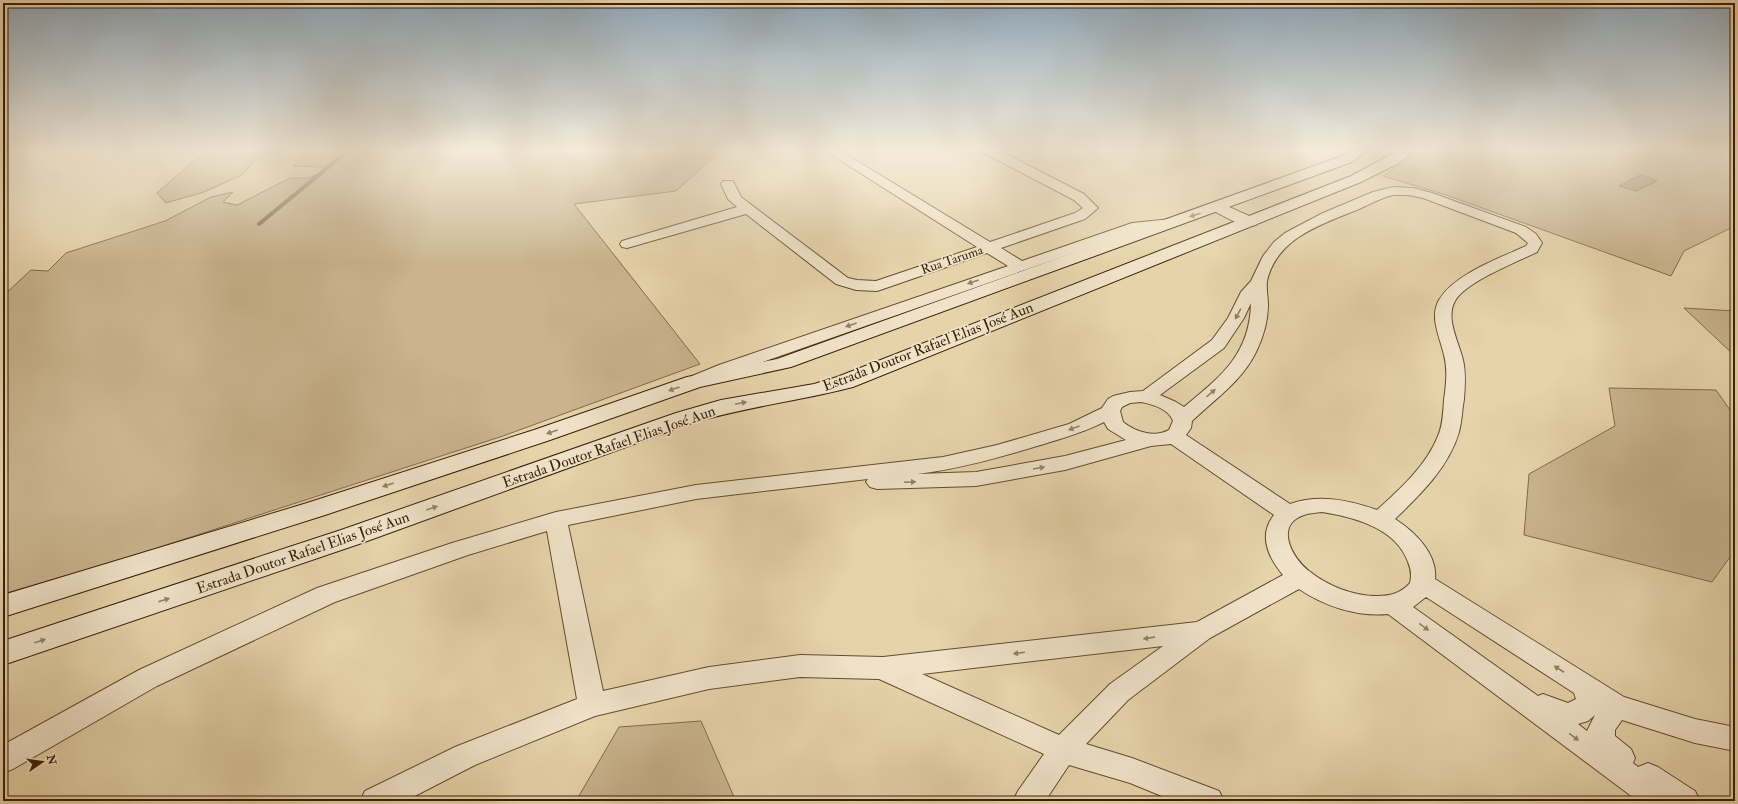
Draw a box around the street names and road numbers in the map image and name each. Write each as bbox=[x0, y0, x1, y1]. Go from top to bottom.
street label: Rua Taruma bbox=[919, 242, 986, 278]
street label: Estrada Doutor Rafael Elias José Aun bbox=[820, 298, 1037, 397]
street label: Estrada Doutor Rafael Elias José Aun bbox=[500, 401, 719, 493]
street label: Estrada Doutor Rafael Elias José Aun bbox=[194, 507, 413, 599]

